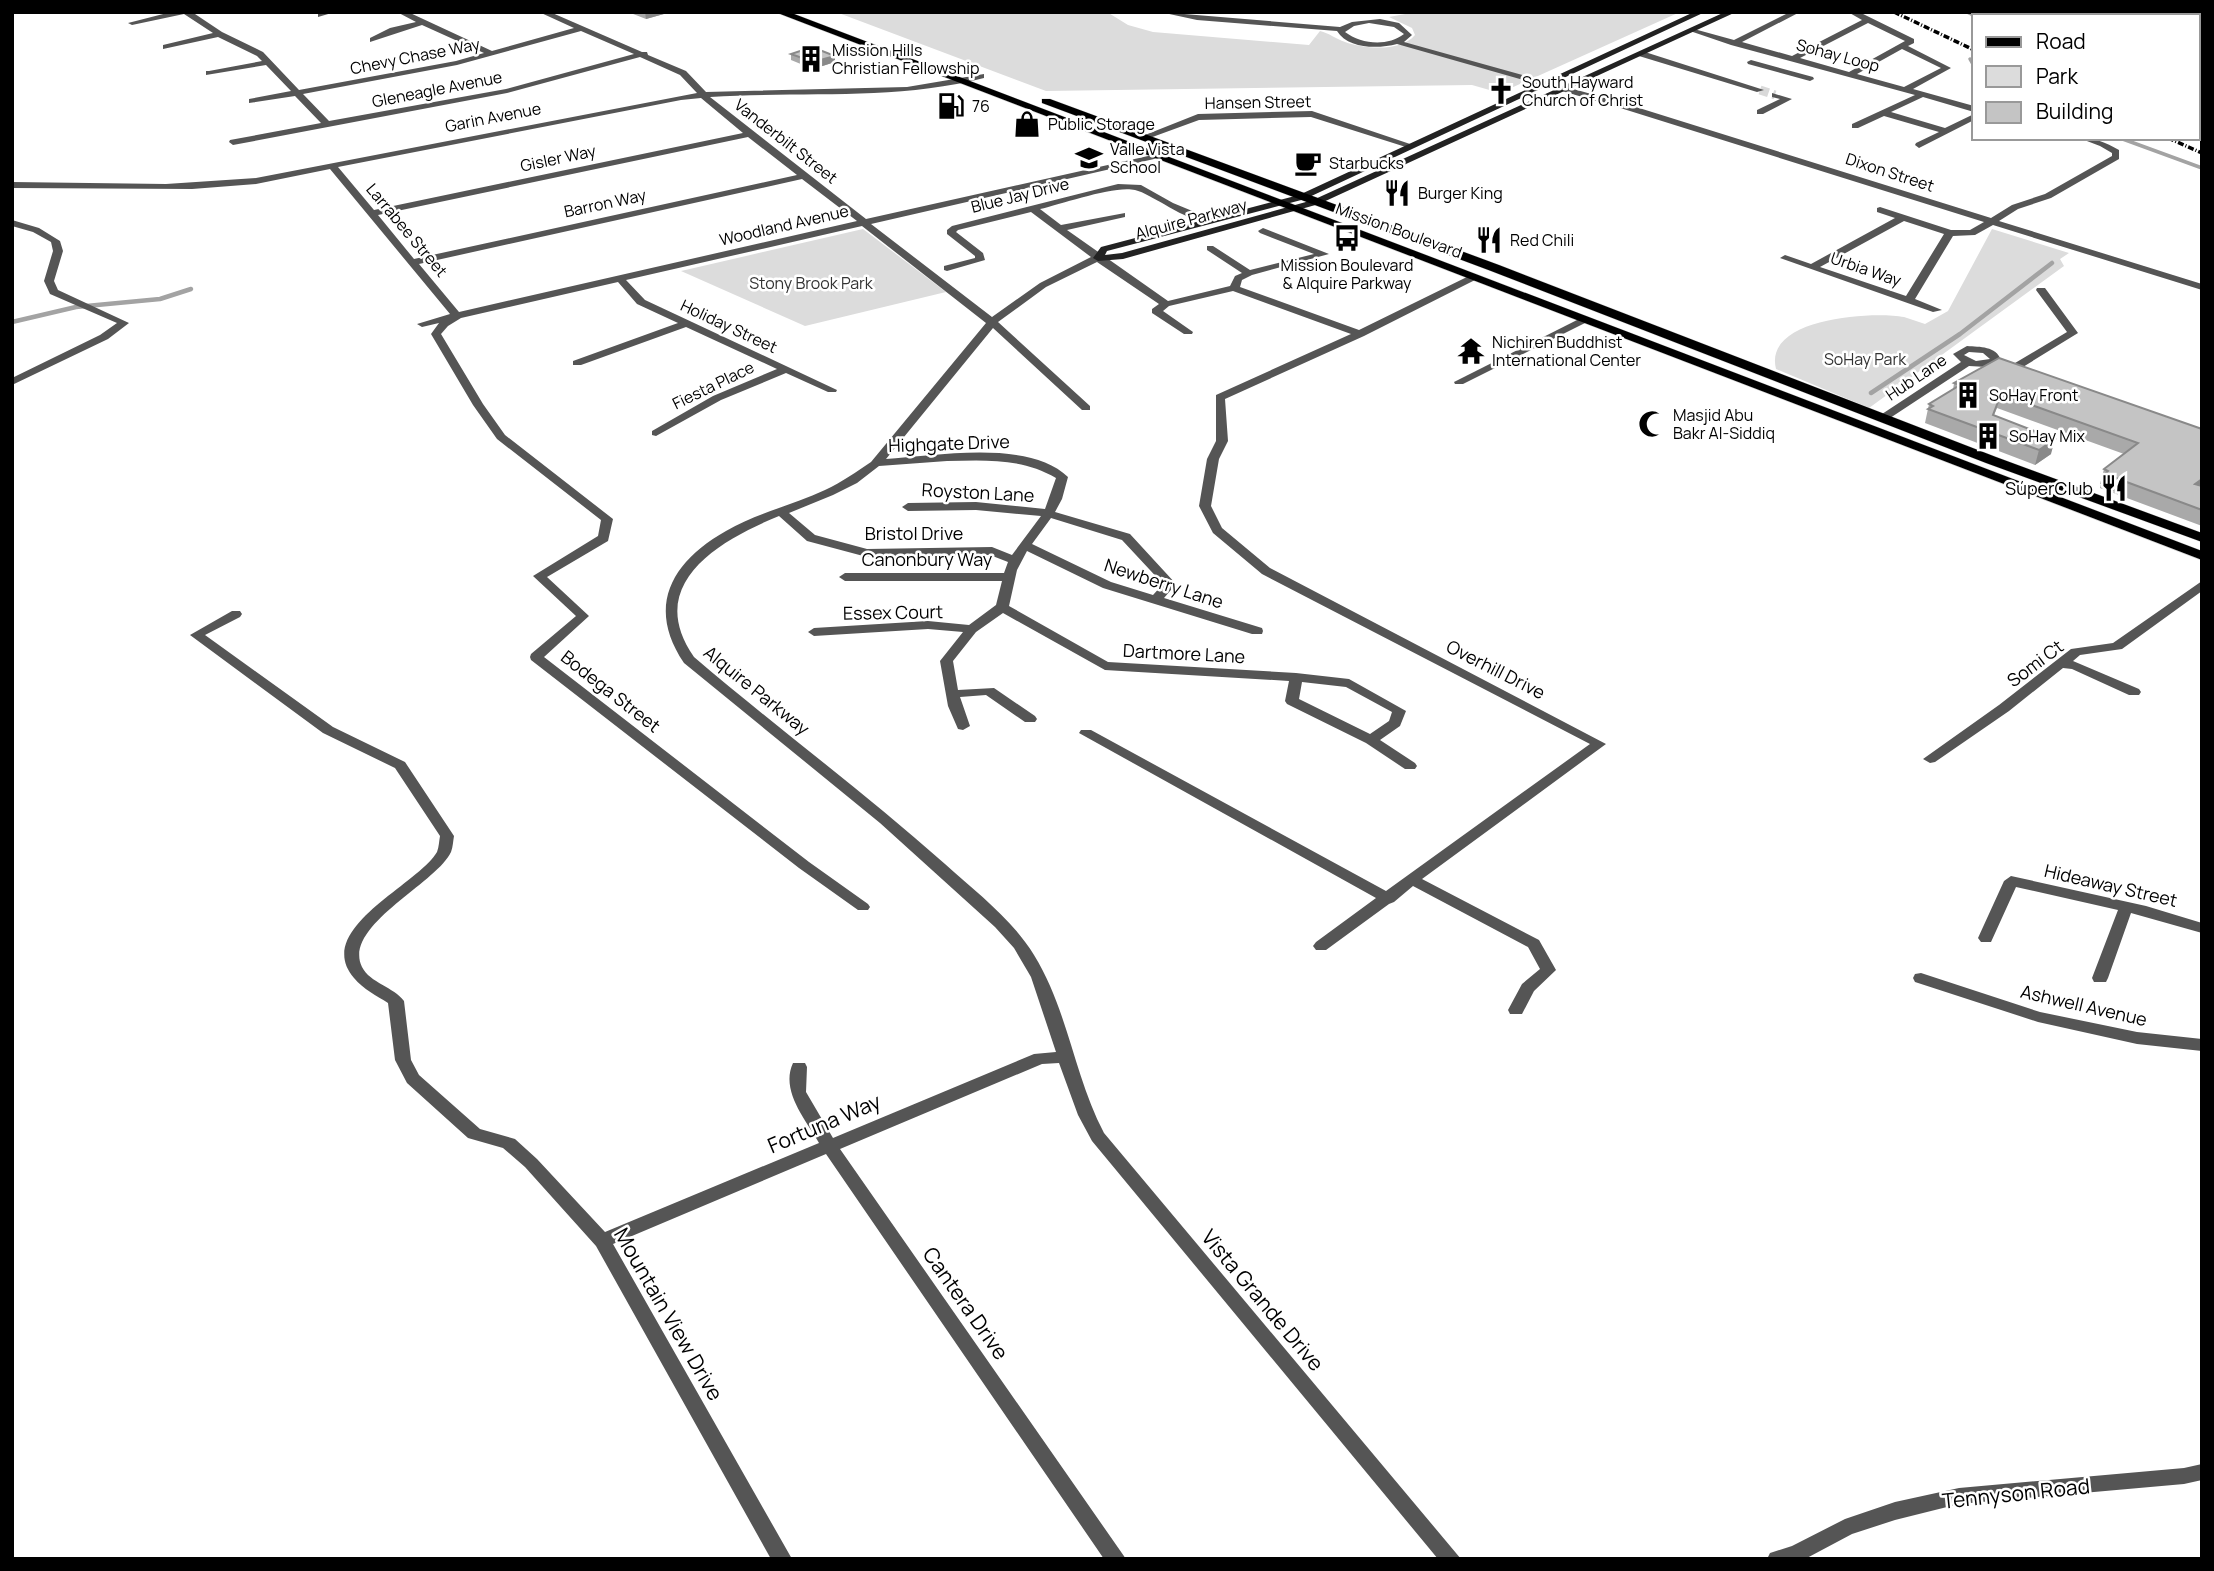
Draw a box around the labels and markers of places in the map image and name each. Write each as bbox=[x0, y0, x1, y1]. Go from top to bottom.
place label: Mission Hills Christian Fellowship bbox=[832, 39, 979, 79]
building icon: Mission Hills Christian Fellowship bbox=[796, 44, 826, 74]
place label: South Hayward Church of Christ bbox=[1522, 71, 1643, 111]
church icon: South Hayward Church of Christ bbox=[1486, 76, 1516, 106]
fuel station icon: 76 bbox=[936, 91, 966, 121]
place label: 76 bbox=[972, 95, 990, 117]
shop icon: Public Storage bbox=[1012, 109, 1042, 139]
place label: Public Storage bbox=[1048, 113, 1155, 135]
place label: Valle Vista School bbox=[1110, 138, 1185, 178]
school or university icon: Valle Vista School bbox=[1074, 143, 1104, 173]
cafe icon: Starbucks bbox=[1293, 148, 1323, 178]
place label: Starbucks bbox=[1329, 152, 1404, 174]
restaurant icon: Burger King bbox=[1382, 178, 1412, 208]
place label: Burger King bbox=[1418, 182, 1503, 204]
bus stop icon: Mission Boulevard & Alquire Parkway bbox=[1332, 223, 1362, 253]
restaurant icon: Red Chili bbox=[1474, 225, 1504, 255]
place label: Red Chili bbox=[1510, 229, 1574, 251]
place label: Mission Boulevard & Alquire Parkway bbox=[1280, 254, 1414, 294]
place label: Nichiren Buddhist International Center bbox=[1492, 331, 1641, 371]
temple icon: Nichiren Buddhist International Center bbox=[1456, 336, 1486, 366]
building icon: SoHay Front bbox=[1953, 380, 1983, 410]
place label: SoHay Front bbox=[1989, 384, 2078, 406]
place label: Masjid Abu Bakr Al-Siddiq bbox=[1673, 404, 1775, 444]
mosque icon: Masjid Abu Bakr Al-Siddiq bbox=[1637, 409, 1667, 439]
building icon: SoHay Mix bbox=[1973, 421, 2003, 451]
place label: SoHay Mix bbox=[2009, 425, 2086, 447]
restaurant icon: SúperClub bbox=[2099, 473, 2129, 503]
place label: SúperClub bbox=[2005, 476, 2093, 500]

